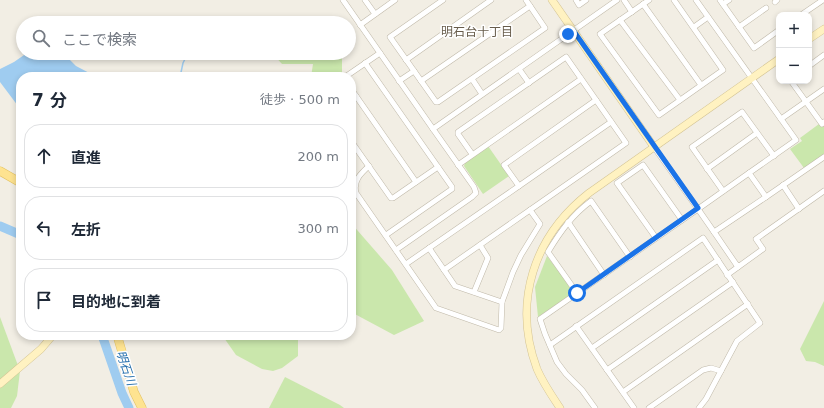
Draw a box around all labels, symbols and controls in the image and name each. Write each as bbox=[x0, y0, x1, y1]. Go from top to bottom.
map controls bbox=[776, 12, 812, 84]
button: + bbox=[776, 12, 812, 48]
search box bbox=[16, 16, 356, 60]
district label: 明石台十丁目 bbox=[441, 25, 513, 39]
route end bbox=[559, 25, 577, 43]
icon: search bbox=[30, 27, 52, 49]
text: ここで検索 bbox=[62, 31, 137, 49]
button: − bbox=[776, 48, 812, 84]
text: 7 分 bbox=[32, 90, 67, 110]
text: 徒歩 · 500 m bbox=[260, 92, 340, 107]
icon: ahead bbox=[33, 145, 55, 167]
text: 直進 bbox=[71, 149, 101, 167]
text: 200 m bbox=[297, 149, 339, 164]
icon: left bbox=[33, 217, 55, 239]
text: 左折 bbox=[71, 221, 101, 239]
text: 300 m bbox=[297, 221, 339, 236]
route start bbox=[568, 284, 586, 302]
icon: arrive bbox=[33, 289, 55, 311]
text: 目的地に到着 bbox=[71, 293, 161, 311]
water label: 明石川 bbox=[114, 349, 139, 389]

